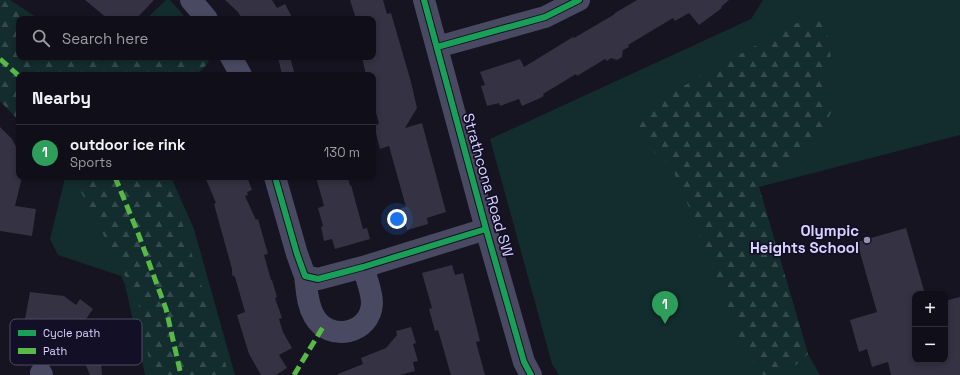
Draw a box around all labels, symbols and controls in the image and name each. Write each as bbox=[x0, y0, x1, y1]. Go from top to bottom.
search box bbox=[16, 16, 376, 60]
icon: search bbox=[30, 27, 52, 49]
text: Search here bbox=[62, 29, 148, 48]
text: Nearby bbox=[32, 87, 91, 109]
street label: Strathcona Road SW bbox=[459, 111, 518, 259]
text: outdoor ice rink bbox=[70, 135, 186, 154]
text: 1 bbox=[42, 144, 48, 161]
text: 130 m bbox=[324, 144, 360, 161]
text: Sports bbox=[70, 154, 112, 171]
your location bbox=[387, 209, 407, 229]
place label: Olympic Heights School bbox=[750, 221, 859, 257]
marker: Olympic Heights School bbox=[862, 235, 872, 245]
pin: 1 bbox=[652, 291, 678, 324]
map controls bbox=[912, 291, 948, 363]
button: + bbox=[912, 291, 948, 327]
legend bbox=[10, 319, 142, 365]
text: Cycle path bbox=[43, 326, 100, 340]
button: − bbox=[912, 327, 948, 363]
text: Path bbox=[43, 344, 67, 358]

